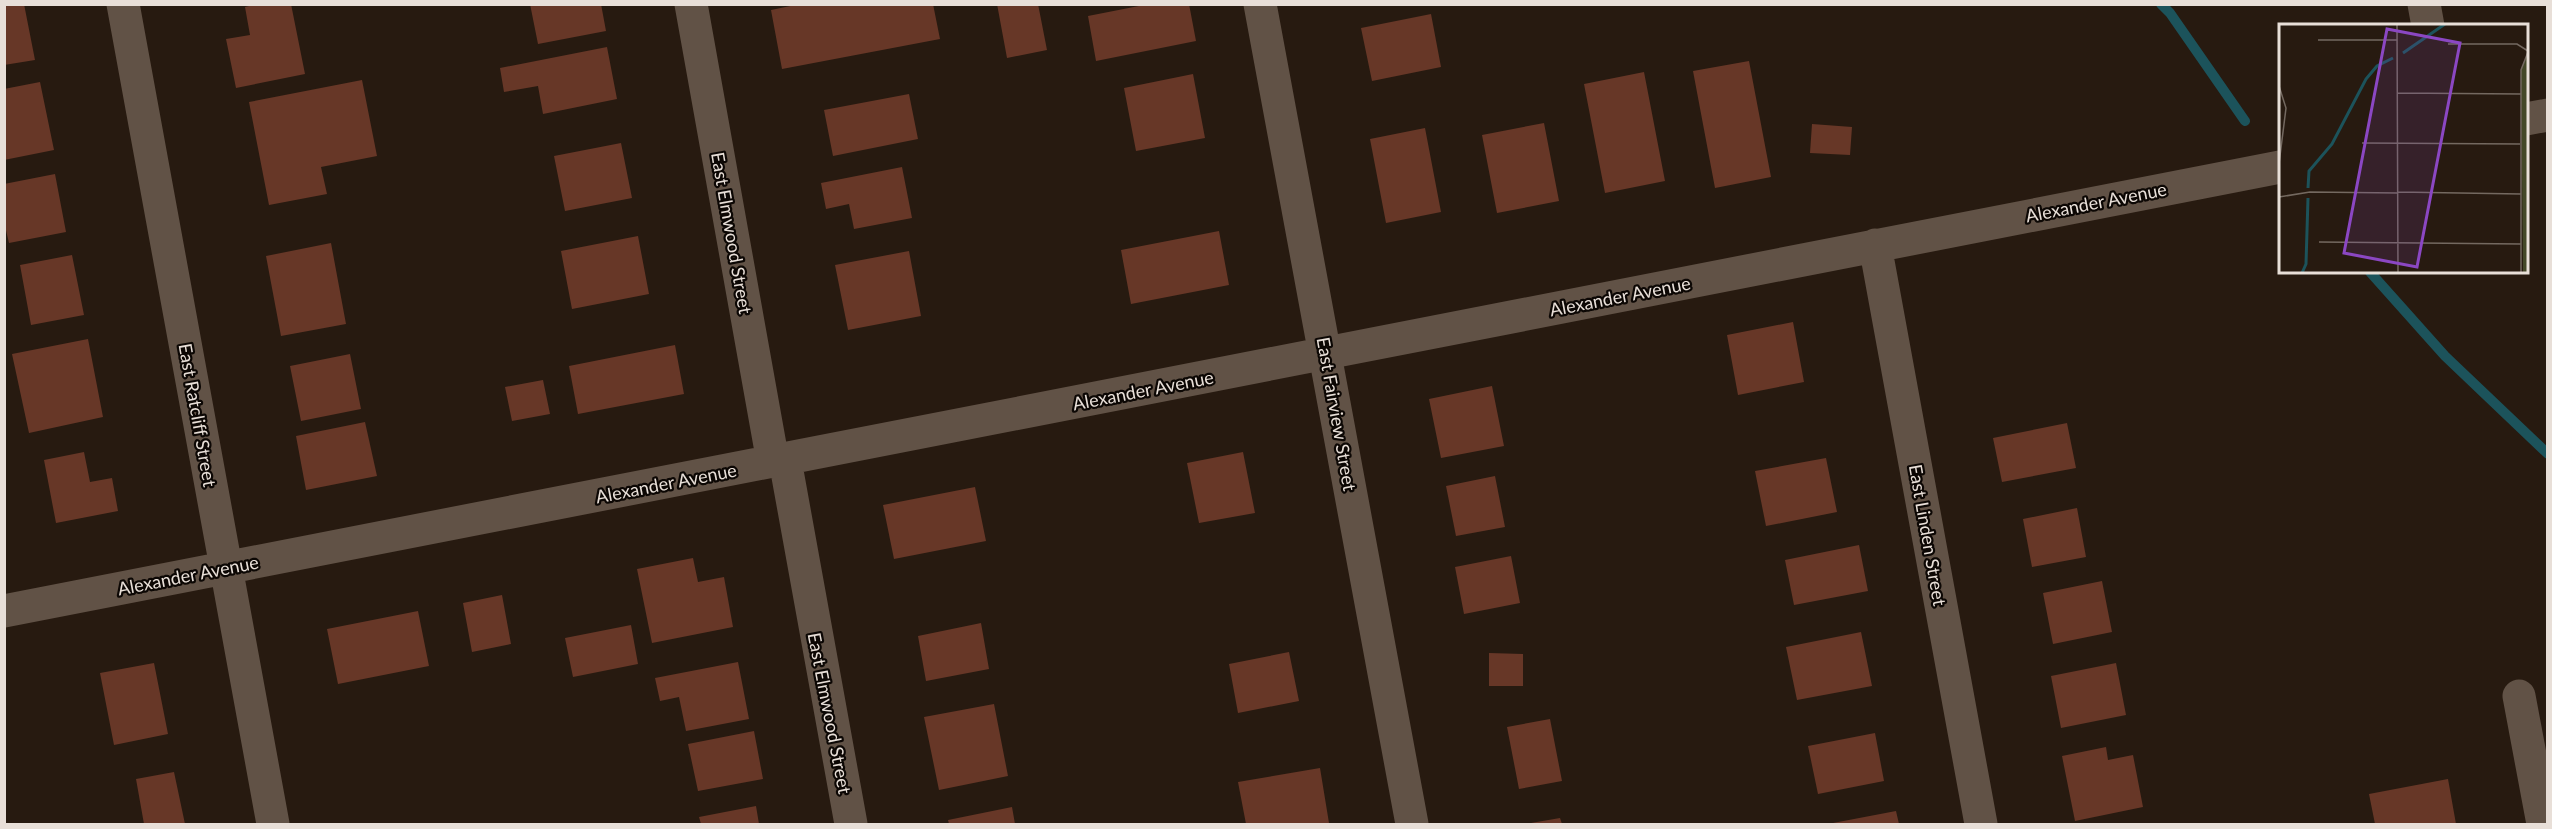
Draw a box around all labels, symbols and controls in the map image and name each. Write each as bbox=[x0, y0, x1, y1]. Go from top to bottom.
inset map bbox=[2279, 24, 2528, 273]
street label: East Elmwood Street bbox=[707, 150, 757, 316]
street label: Alexander Avenue bbox=[2024, 178, 2168, 226]
street label: Alexander Avenue bbox=[1548, 272, 1692, 320]
street label: East Fairview Street bbox=[1313, 335, 1361, 493]
street label: East Ratcliff Street bbox=[175, 342, 222, 489]
street label: Alexander Avenue bbox=[1071, 366, 1215, 414]
street label: Alexander Avenue bbox=[594, 459, 738, 507]
street label: East Linden Street bbox=[1905, 463, 1951, 608]
street label: Alexander Avenue bbox=[116, 551, 260, 599]
street label: East Elmwood Street bbox=[804, 630, 857, 796]

